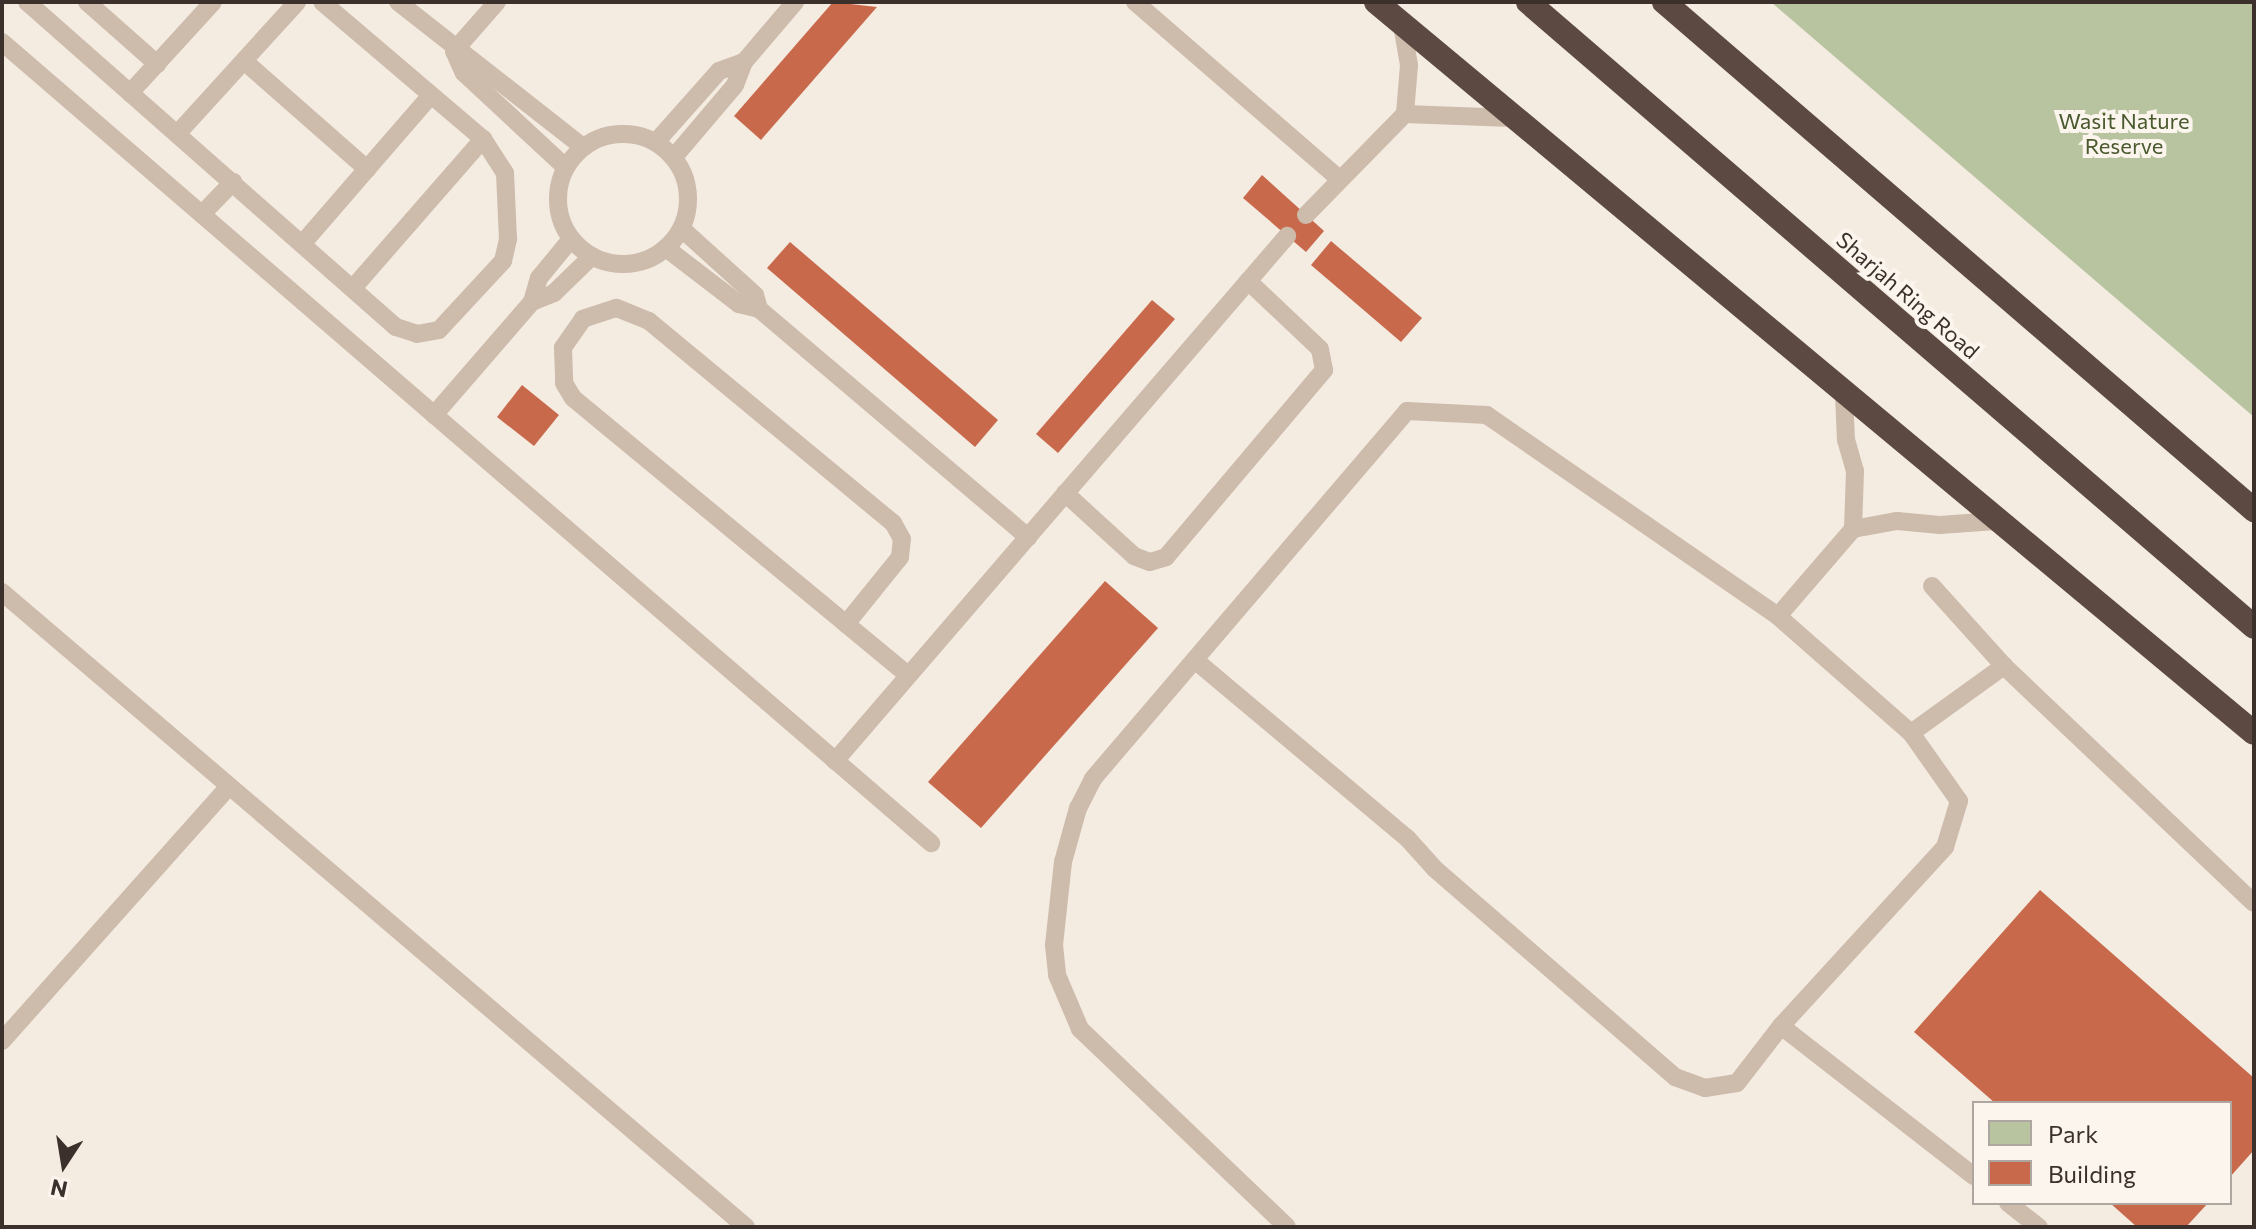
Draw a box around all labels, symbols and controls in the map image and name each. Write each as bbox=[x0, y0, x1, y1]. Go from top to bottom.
park label: Wasit Nature Reserve bbox=[2058, 107, 2190, 158]
street label: Sharjah Ring Road bbox=[1831, 226, 1985, 364]
legend bbox=[1972, 1101, 2232, 1205]
text: Park bbox=[2048, 1119, 2098, 1148]
north arrow bbox=[24, 1125, 104, 1205]
text: Building bbox=[2048, 1159, 2136, 1188]
text: N bbox=[48, 1174, 70, 1204]

